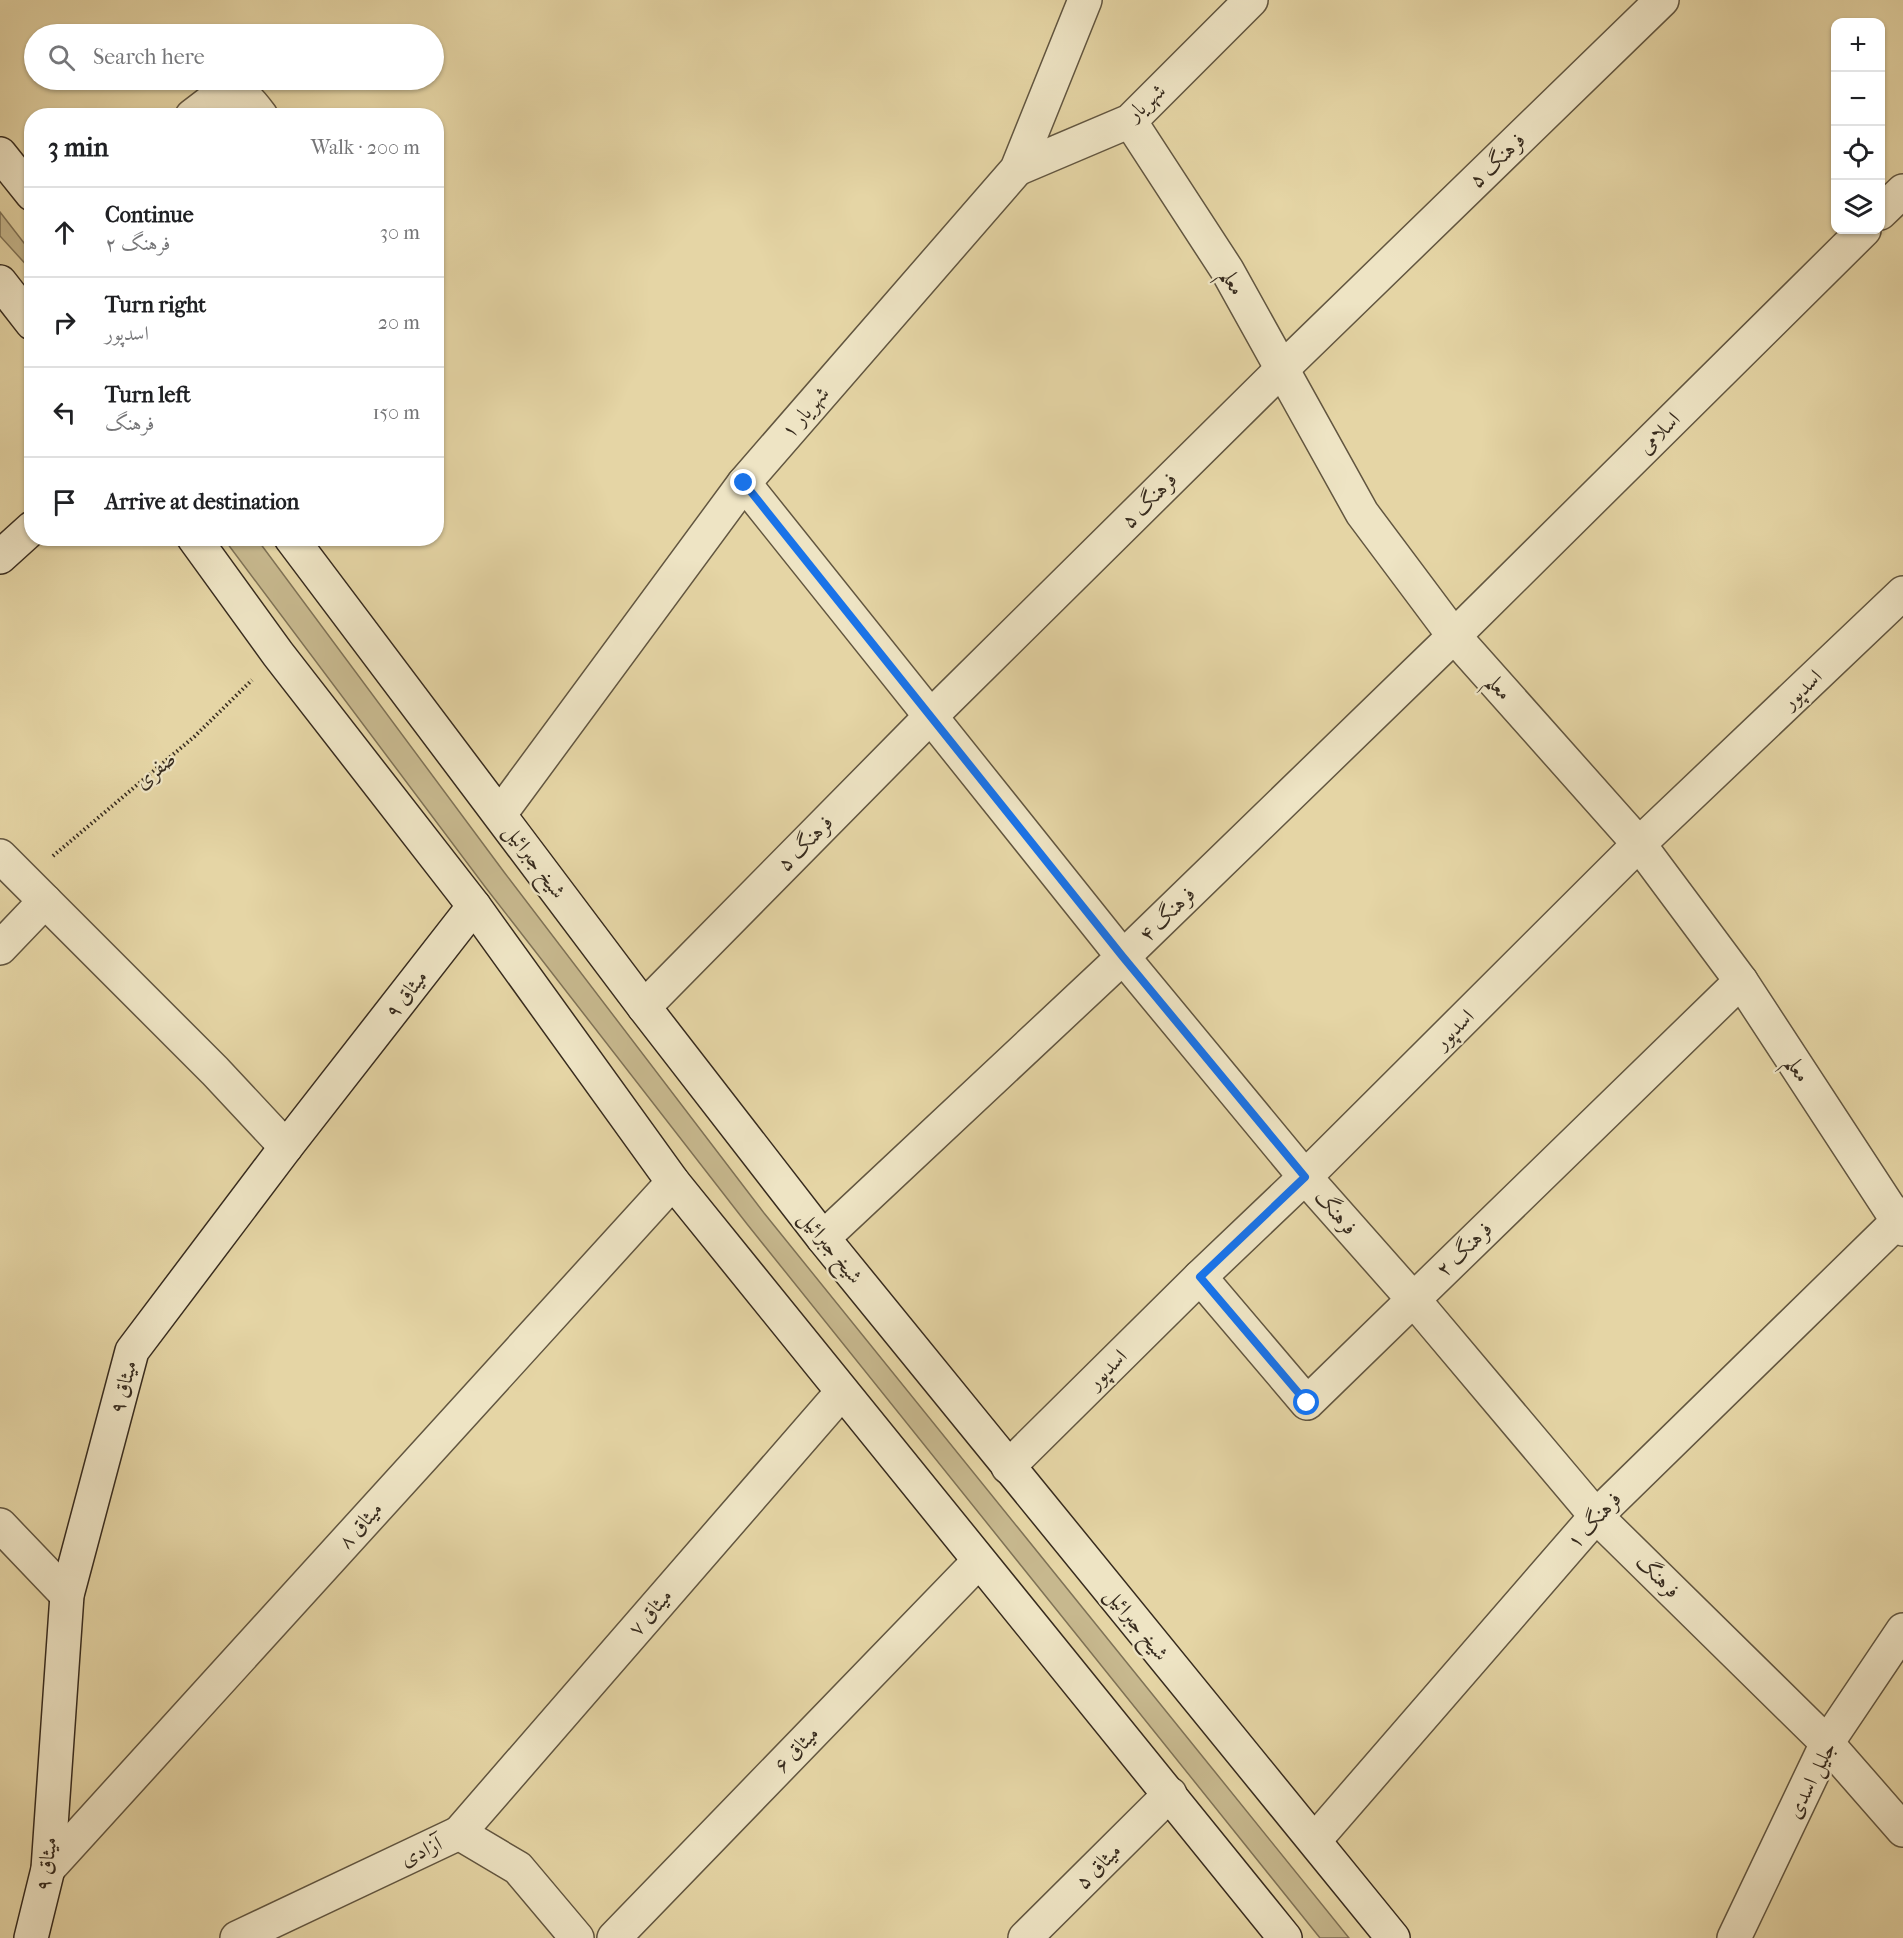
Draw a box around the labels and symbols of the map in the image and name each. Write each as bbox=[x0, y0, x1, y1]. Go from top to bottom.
street label: شهریار bbox=[1120, 78, 1172, 128]
street label: فرهنگ ۵ bbox=[1463, 127, 1531, 193]
street label: معلم bbox=[1208, 265, 1250, 304]
street label: شهریار ۱ bbox=[776, 381, 835, 444]
street label: اسلامی bbox=[1633, 407, 1685, 459]
street label: فرهنگ ۵ bbox=[1116, 467, 1182, 533]
route end bbox=[730, 469, 756, 495]
street label: اسدپور bbox=[1776, 664, 1829, 717]
street label: معلم bbox=[1475, 669, 1517, 711]
street label: صفری bbox=[130, 746, 181, 795]
street label: فرهنگ ۵ bbox=[772, 810, 838, 876]
street label: شیخ جبرائیل bbox=[494, 819, 571, 907]
street label: فرهنگ ۴ bbox=[1133, 881, 1201, 947]
street label: میثاق ۹ bbox=[380, 965, 432, 1023]
street label: اسدپور bbox=[1428, 1004, 1481, 1057]
street label: معلم bbox=[1773, 1052, 1815, 1091]
street label: فرهنگ bbox=[1309, 1184, 1363, 1240]
street label: شیخ جبرائیل bbox=[789, 1206, 868, 1293]
street label: فرهنگ ۲ bbox=[1430, 1216, 1498, 1282]
street label: اسدپور bbox=[1081, 1344, 1134, 1397]
street label: میثاق ۹ bbox=[104, 1358, 142, 1416]
route start bbox=[1293, 1389, 1319, 1415]
street label: فرهنگ ۱ bbox=[1561, 1486, 1627, 1554]
street label: میثاق ۸ bbox=[333, 1497, 387, 1553]
street label: فرهنگ bbox=[1630, 1548, 1686, 1604]
street label: شیخ جبرائیل bbox=[1095, 1583, 1174, 1670]
street label: میثاق ۷ bbox=[623, 1584, 677, 1640]
street label: میثاق ۶ bbox=[768, 1721, 824, 1777]
street label: جلیل اسدی bbox=[1782, 1738, 1843, 1824]
street label: آزادی bbox=[396, 1829, 448, 1871]
street label: میثاق ۹ bbox=[30, 1835, 62, 1893]
street label: میثاق ۵ bbox=[1070, 1838, 1126, 1894]

